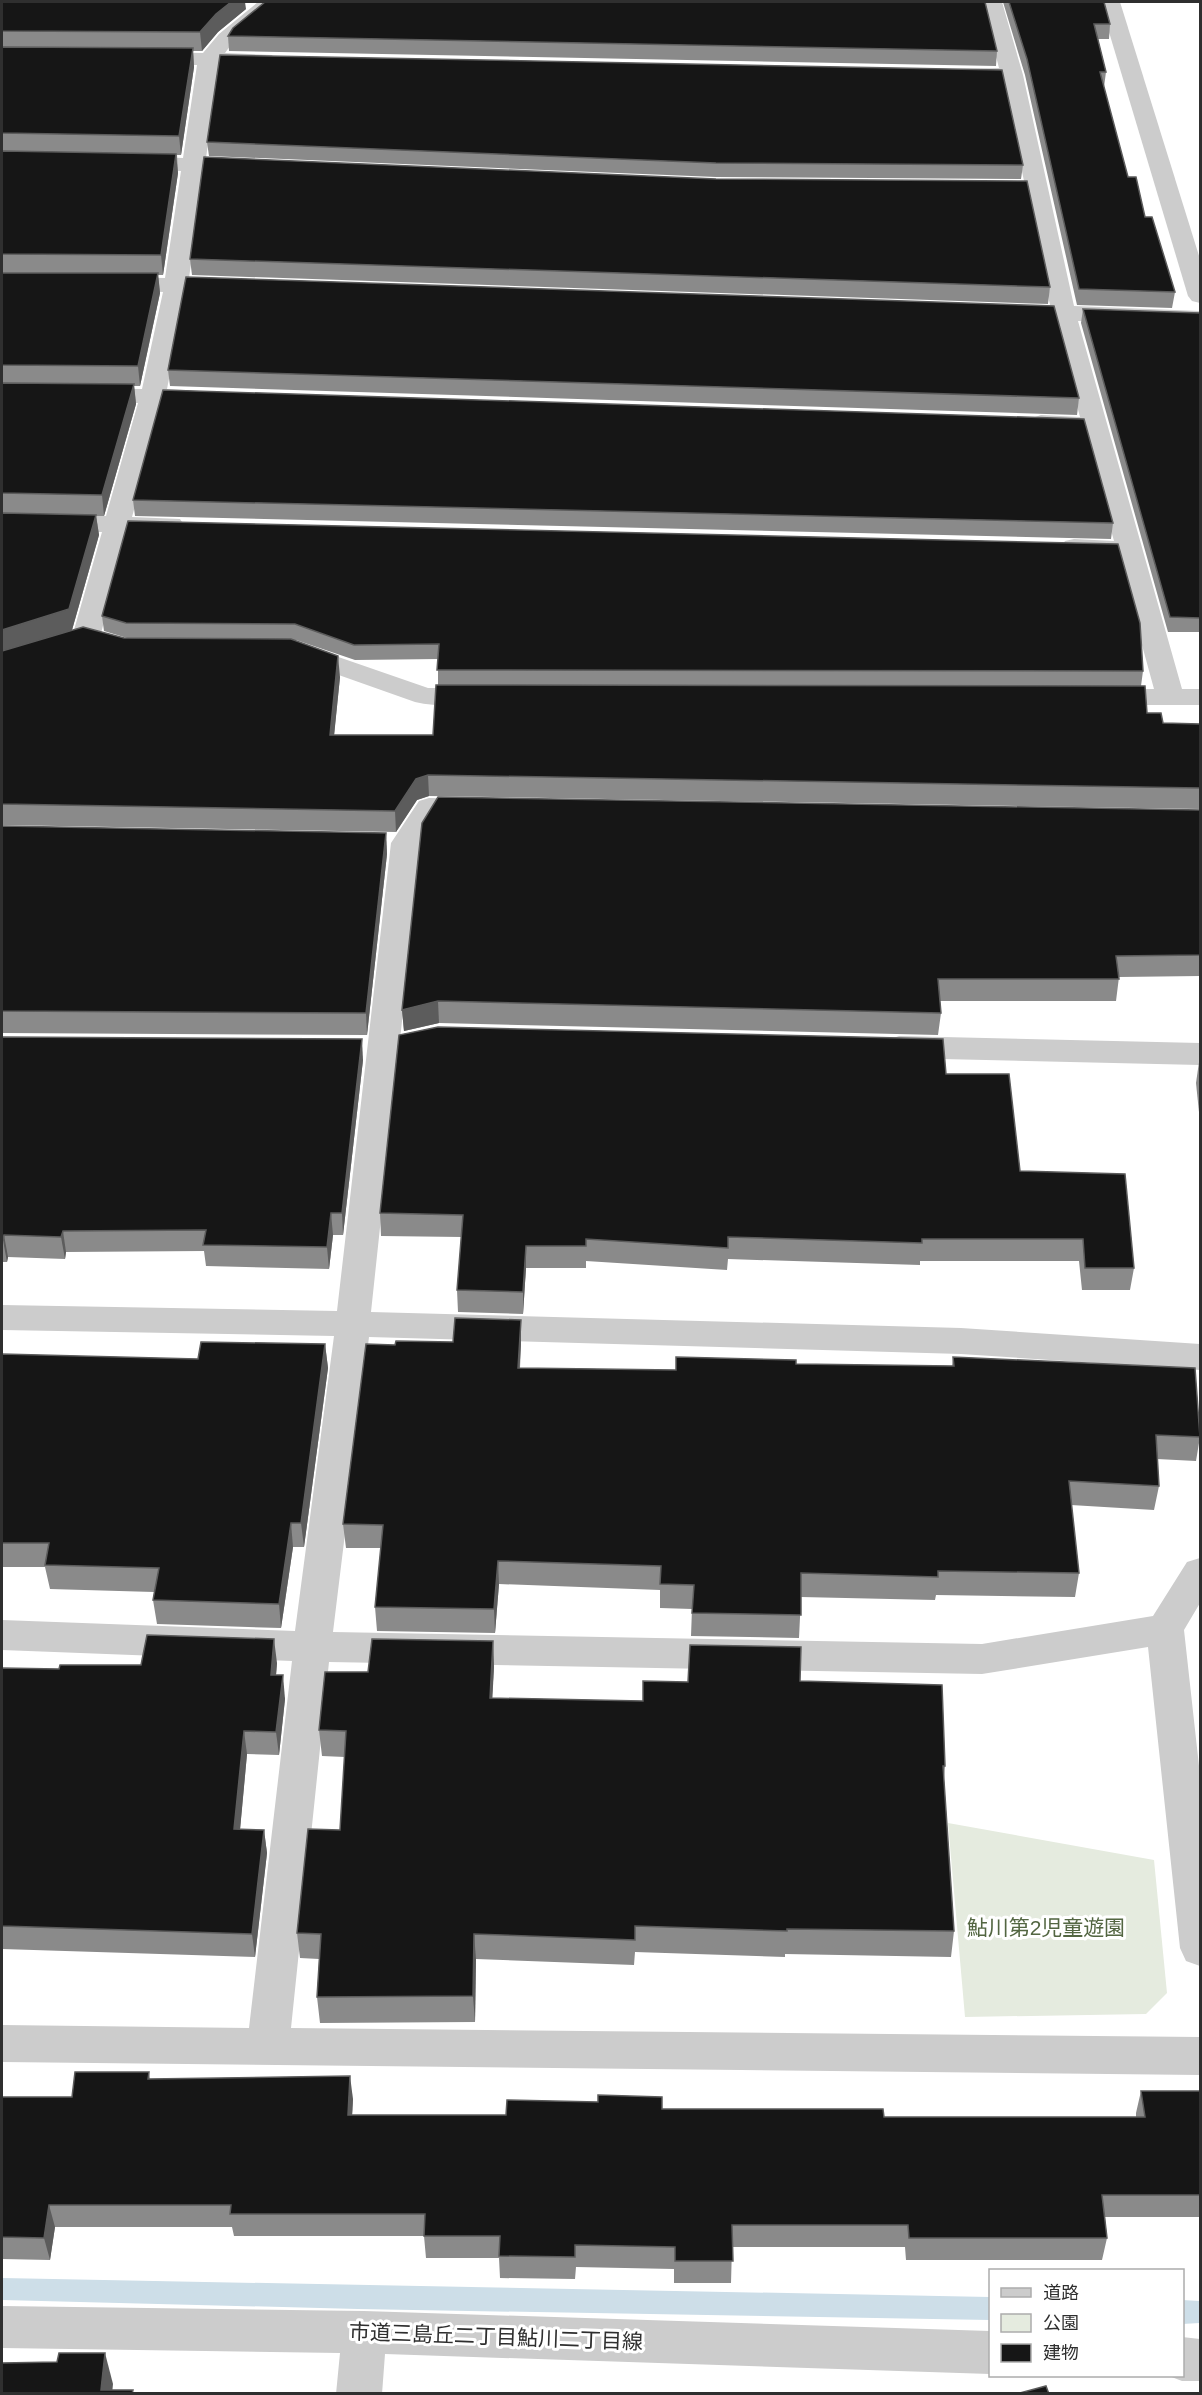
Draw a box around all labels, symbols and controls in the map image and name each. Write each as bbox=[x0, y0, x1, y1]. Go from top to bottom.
park label: 鮎川第2児童遊園 bbox=[967, 1916, 1125, 1939]
legend bbox=[989, 2269, 1184, 2377]
text: 道路 bbox=[1043, 2283, 1079, 2303]
text: 公園 bbox=[1043, 2313, 1079, 2333]
street label: 市道三島丘二丁目鮎川二丁目線 bbox=[349, 2320, 643, 2353]
text: 建物 bbox=[1043, 2343, 1079, 2363]

